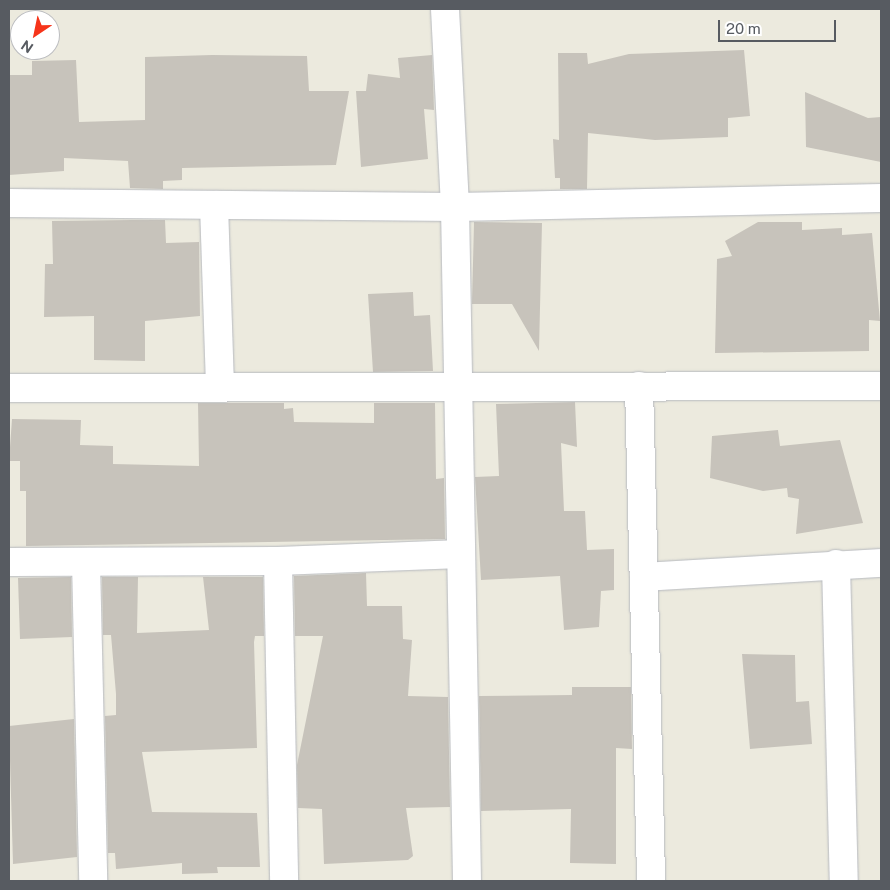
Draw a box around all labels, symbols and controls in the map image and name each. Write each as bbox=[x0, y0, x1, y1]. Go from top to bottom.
north arrow bbox=[10, 10, 60, 60]
scale bar bbox=[720, 10, 838, 42]
text: 20 m bbox=[726, 20, 761, 37]
text: N bbox=[18, 37, 36, 56]

